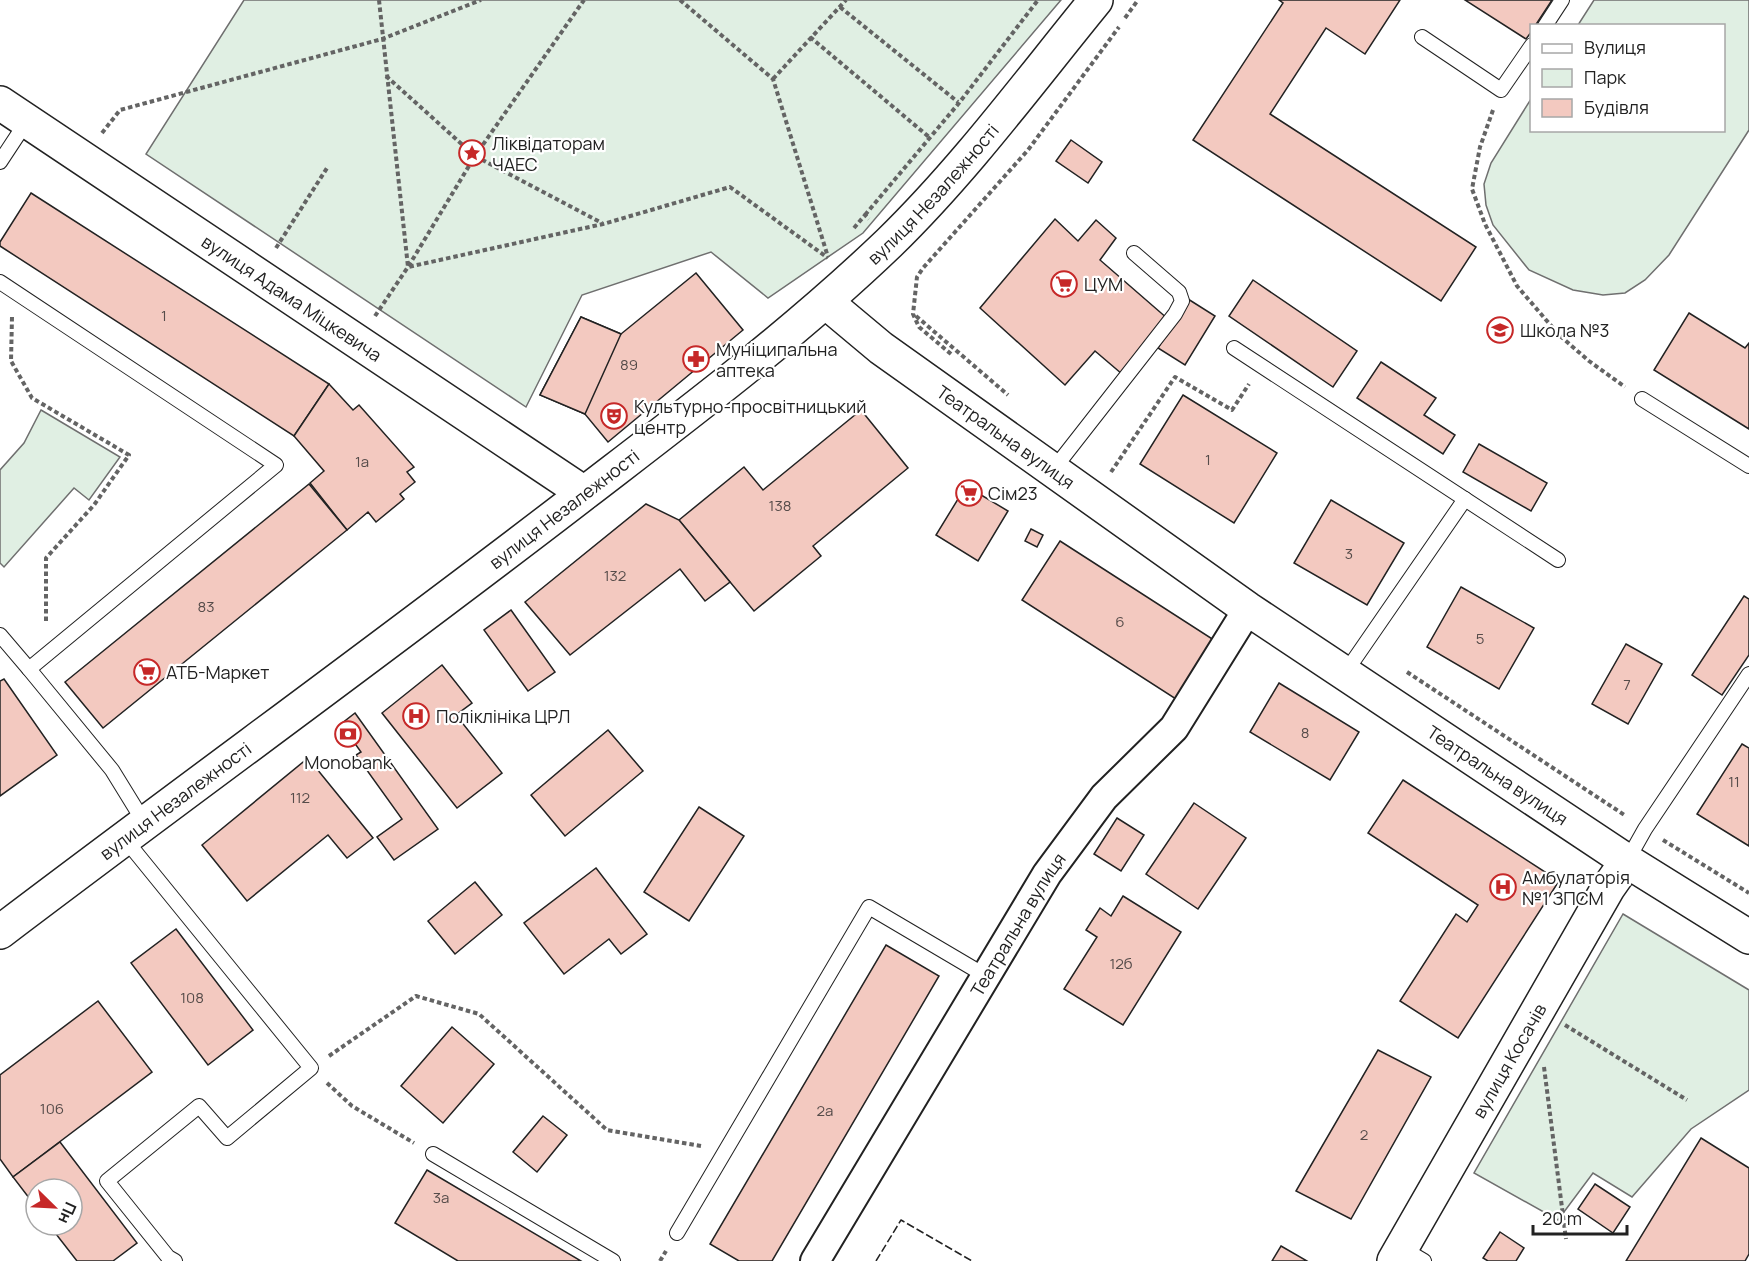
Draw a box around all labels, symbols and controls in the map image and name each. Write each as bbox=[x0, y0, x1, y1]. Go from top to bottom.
legend bbox=[1530, 24, 1725, 132]
text: Вулиця bbox=[1584, 35, 1646, 59]
text: Парк bbox=[1584, 65, 1627, 89]
text: Будівля bbox=[1584, 95, 1649, 119]
street label: вулиця Незалежності bbox=[862, 119, 1004, 269]
place label: Ліквідаторам ЧАЕС bbox=[492, 131, 605, 176]
place icon: Ліквідаторам ЧАЕС bbox=[457, 138, 487, 168]
street label: вулиця Адама Міцкевича bbox=[197, 229, 387, 367]
supermarket icon: ЦУМ bbox=[1049, 269, 1079, 299]
place label: ЦУМ bbox=[1084, 272, 1123, 296]
house number: 1 bbox=[161, 305, 167, 326]
school or university icon: Школа №3 bbox=[1485, 315, 1515, 345]
place label: Школа №3 bbox=[1520, 318, 1610, 342]
place label: Муніципальна аптека bbox=[716, 337, 837, 382]
pharmacy icon: Муніципальна аптека bbox=[681, 344, 711, 374]
house number: 89 bbox=[620, 354, 638, 375]
street label: Театральна вулиця bbox=[932, 380, 1080, 494]
place label: Культурно-просвітницький центр bbox=[634, 394, 866, 439]
theatre icon: Культурно-просвітницький центр bbox=[599, 401, 629, 431]
street label: вулиця Незалежності bbox=[484, 444, 644, 574]
house number: 1 bbox=[1205, 449, 1211, 470]
house number: 1а bbox=[355, 451, 369, 472]
supermarket icon: Сім23 bbox=[954, 478, 984, 508]
place label: Сім23 bbox=[988, 481, 1038, 505]
house number: 138 bbox=[769, 495, 791, 516]
house number: 3 bbox=[1345, 543, 1353, 564]
house number: 132 bbox=[604, 565, 626, 586]
house number: 83 bbox=[197, 596, 215, 617]
house number: 6 bbox=[1115, 611, 1125, 632]
house number: 5 bbox=[1476, 628, 1484, 649]
supermarket icon: АТБ-Маркет bbox=[132, 657, 162, 687]
place label: АТБ-Маркет bbox=[166, 660, 269, 684]
house number: 7 bbox=[1623, 674, 1631, 695]
hospital icon: Поліклініка ЦРЛ bbox=[401, 701, 431, 731]
place label: Поліклініка ЦРЛ bbox=[436, 704, 570, 728]
bank icon: Monobank bbox=[333, 719, 363, 749]
street label: Театральна вулиця bbox=[1423, 720, 1573, 830]
house number: 8 bbox=[1301, 722, 1309, 743]
street label: вулиця Незалежності bbox=[95, 736, 256, 865]
place label: Monobank bbox=[304, 750, 393, 774]
house number: 11 bbox=[1728, 771, 1740, 792]
house number: 112 bbox=[290, 787, 310, 808]
street label: Театральна вулиця bbox=[965, 848, 1071, 1000]
place label: Амбулаторія №1 ЗПСМ bbox=[1522, 865, 1630, 910]
hospital icon: Амбулаторія №1 ЗПСМ bbox=[1488, 872, 1518, 902]
house number: 12б bbox=[1109, 953, 1133, 974]
house number: 108 bbox=[180, 987, 204, 1008]
street label: вулиця Косачів bbox=[1467, 999, 1551, 1122]
house number: 106 bbox=[40, 1098, 64, 1119]
house number: 2а bbox=[817, 1100, 833, 1121]
house number: 2 bbox=[1360, 1124, 1368, 1145]
north arrow bbox=[24, 1177, 84, 1237]
house number: 3а bbox=[433, 1187, 449, 1208]
scale bar bbox=[1533, 1198, 1628, 1236]
text: Пн bbox=[53, 1199, 82, 1227]
text: 20 m bbox=[1542, 1206, 1582, 1230]

